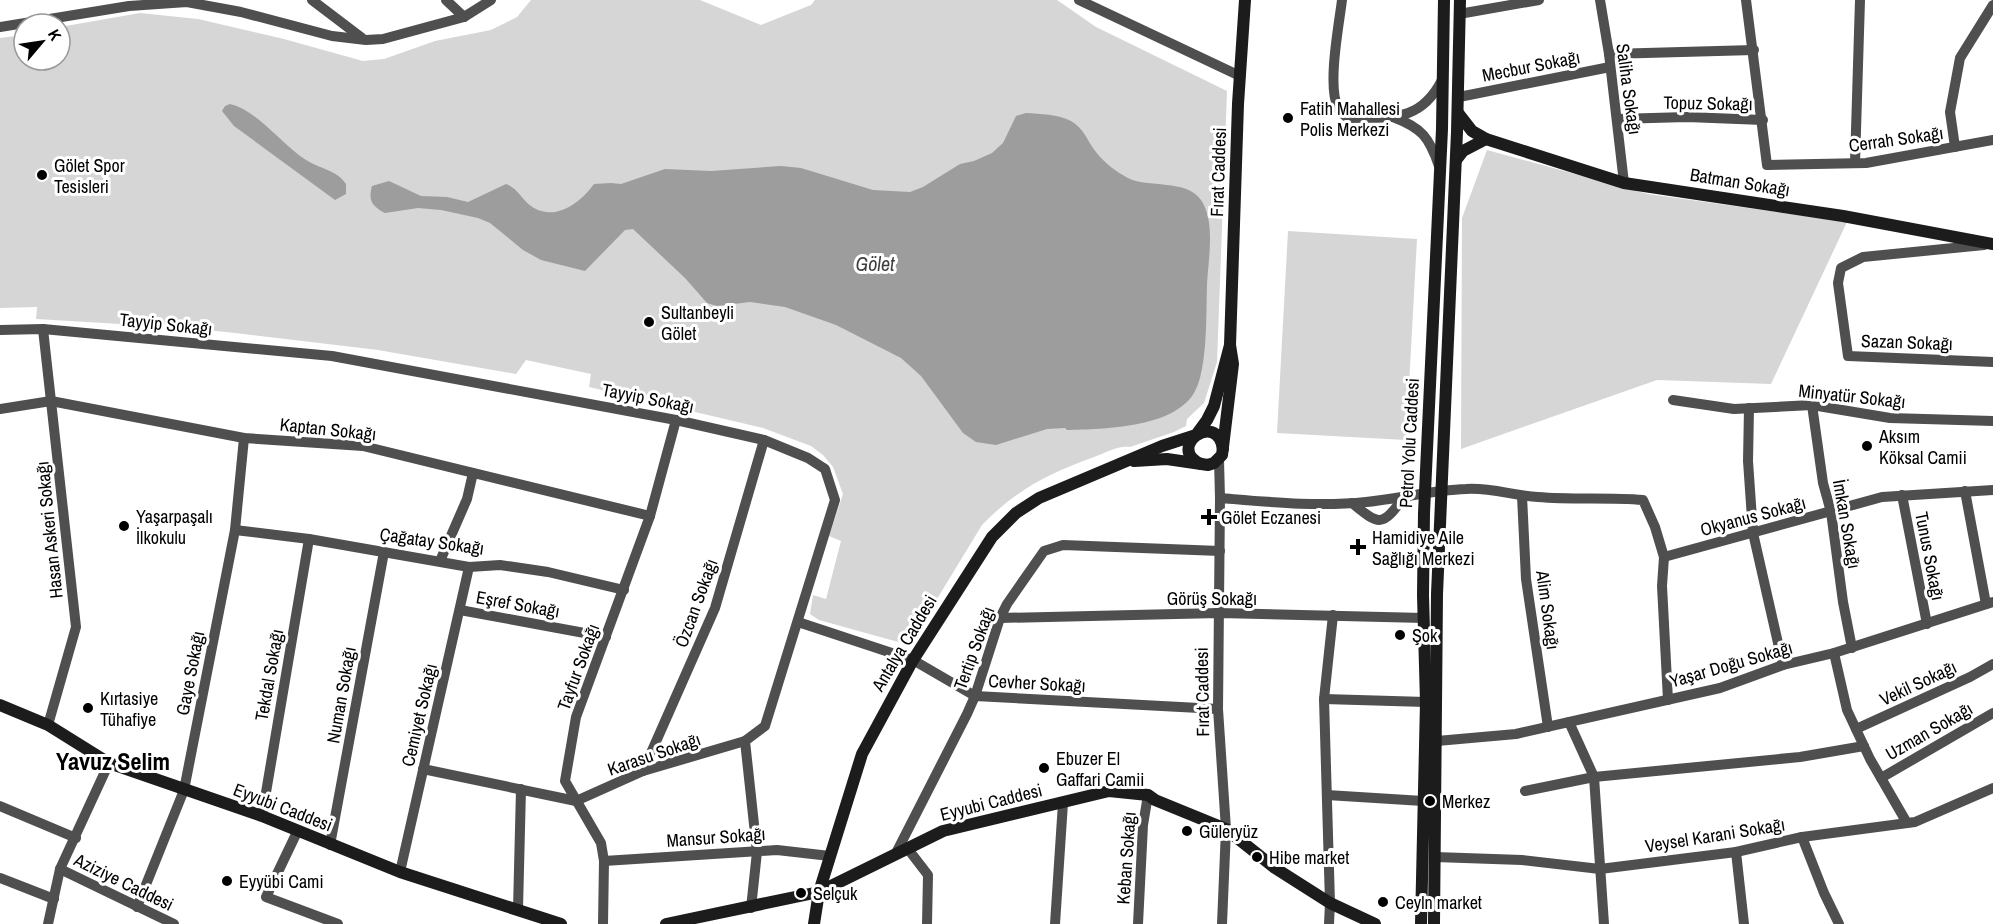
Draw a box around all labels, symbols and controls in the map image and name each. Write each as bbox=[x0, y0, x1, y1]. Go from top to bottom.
north arrow bbox=[12, 12, 72, 72]
text: K bbox=[43, 25, 67, 45]
street label: Saliha Sokağı bbox=[1610, 42, 1648, 136]
street label: Mecbur Sokağı bbox=[1480, 44, 1582, 88]
street label: Topuz Sokağı bbox=[1663, 90, 1753, 116]
place label: Fatih Mahallesi Polis Merkezi bbox=[1300, 96, 1400, 142]
marker: Fatih Mahallesi Polis Merkezi bbox=[1281, 111, 1295, 125]
street label: Cerrah Sokağı bbox=[1847, 120, 1945, 158]
street label: Fırat Caddesi bbox=[1204, 127, 1232, 217]
place label: Gölet Spor Tesisleri bbox=[54, 153, 125, 199]
street label: Batman Sokağı bbox=[1688, 162, 1792, 202]
marker: Gölet Spor Tesisleri bbox=[35, 168, 49, 182]
water label: Gölet bbox=[855, 250, 895, 277]
place label: Sultanbeyli Gölet bbox=[661, 300, 734, 346]
street label: Tayyip Sokağı bbox=[118, 307, 214, 341]
marker: Sultanbeyli Gölet bbox=[642, 315, 656, 329]
street label: Sazan Sokağı bbox=[1861, 328, 1953, 356]
street label: Tayyip Sokağı bbox=[600, 377, 696, 419]
street label: Petrol Yolu Caddesi bbox=[1393, 378, 1425, 508]
street label: Minyatür Sokağı bbox=[1797, 378, 1907, 414]
street label: Kaptan Sokağı bbox=[279, 412, 377, 446]
place label: Aksım Köksal Camii bbox=[1878, 424, 1967, 470]
marker: Aksım Köksal Camii bbox=[1860, 439, 1874, 453]
street label: Hasan Askeri Sokağı bbox=[29, 460, 69, 600]
street label: İmkan Sokağı bbox=[1827, 477, 1867, 571]
street label: Okyanus Sokağı bbox=[1697, 490, 1809, 542]
place label: Yaşarpaşalı İlkokulu bbox=[136, 504, 213, 550]
place label: Gölet Eczanesi bbox=[1221, 505, 1321, 530]
marker: Gölet Eczanesi bbox=[1202, 510, 1216, 524]
street label: Tunus Sokağı bbox=[1909, 510, 1951, 602]
marker: Yaşarpaşalı İlkokulu bbox=[117, 519, 131, 533]
street label: Çağatay Sokağı bbox=[378, 521, 486, 561]
place label: Hamidiye Aile Sağlığı Merkezi bbox=[1372, 525, 1475, 571]
marker: Hamidiye Aile Sağlığı Merkezi bbox=[1349, 538, 1367, 556]
street label: Özcan Sokağı bbox=[668, 555, 724, 651]
street label: Alim Sokağı bbox=[1530, 568, 1566, 651]
street label: Eşref Sokağı bbox=[474, 584, 562, 624]
street label: Görüş Sokağı bbox=[1167, 586, 1257, 611]
street label: Antalya Caddesi bbox=[865, 590, 943, 697]
street label: Tertip Sokağı bbox=[947, 603, 1001, 693]
street label: Tayfur Sokağı bbox=[551, 620, 605, 714]
place label: Şok bbox=[1412, 623, 1438, 648]
street label: Tekdal Sokağı bbox=[249, 627, 289, 723]
marker: Şok bbox=[1393, 628, 1407, 642]
street label: Gaye Sokağı bbox=[170, 629, 210, 717]
street label: Yaşar Doğu Sokağı bbox=[1667, 634, 1795, 694]
street label: Numan Sokağı bbox=[320, 645, 362, 745]
street label: Fırat Caddesi bbox=[1189, 647, 1215, 737]
street label: Vekil Sokağı bbox=[1876, 654, 1960, 712]
street label: Cemiyet Sokağı bbox=[395, 661, 443, 769]
street label: Cevher Sokağı bbox=[988, 668, 1086, 698]
place label: Kırtasiye Tühafiye bbox=[100, 686, 158, 732]
street label: Uzman Sokağı bbox=[1881, 696, 1977, 766]
marker: Kırtasiye Tühafiye bbox=[81, 701, 95, 715]
street label: Karasu Sokağı bbox=[604, 726, 704, 782]
district label: Yavuz Selim bbox=[56, 745, 170, 777]
place label: Ebuzer El Gaffari Camii bbox=[1056, 746, 1144, 792]
marker: Ebuzer El Gaffari Camii bbox=[1037, 761, 1051, 775]
street label: Eyyubi Caddesi bbox=[230, 777, 336, 837]
street label: Eyyubi Caddesi bbox=[937, 777, 1045, 827]
place label: Merkez bbox=[1442, 789, 1490, 814]
marker: Merkez bbox=[1423, 794, 1437, 808]
street label: Keban Sokağı bbox=[1110, 811, 1142, 905]
street label: Veysel Karani Sokağı bbox=[1643, 812, 1787, 858]
place label: Güleryüz bbox=[1199, 819, 1258, 844]
street label: Mansur Sokağı bbox=[666, 821, 766, 853]
marker: Güleryüz bbox=[1180, 824, 1194, 838]
place label: Hibe market bbox=[1269, 845, 1349, 870]
street label: Aziziye Caddesi bbox=[69, 847, 178, 917]
marker: Hibe market bbox=[1250, 850, 1264, 864]
place label: Eyyübi Cami bbox=[239, 869, 324, 894]
marker: Eyyübi Cami bbox=[220, 874, 234, 888]
place label: Selçuk bbox=[813, 881, 858, 906]
marker: Selçuk bbox=[794, 886, 808, 900]
place label: Ceyln market bbox=[1395, 890, 1482, 915]
marker: Ceyln market bbox=[1376, 895, 1390, 909]

